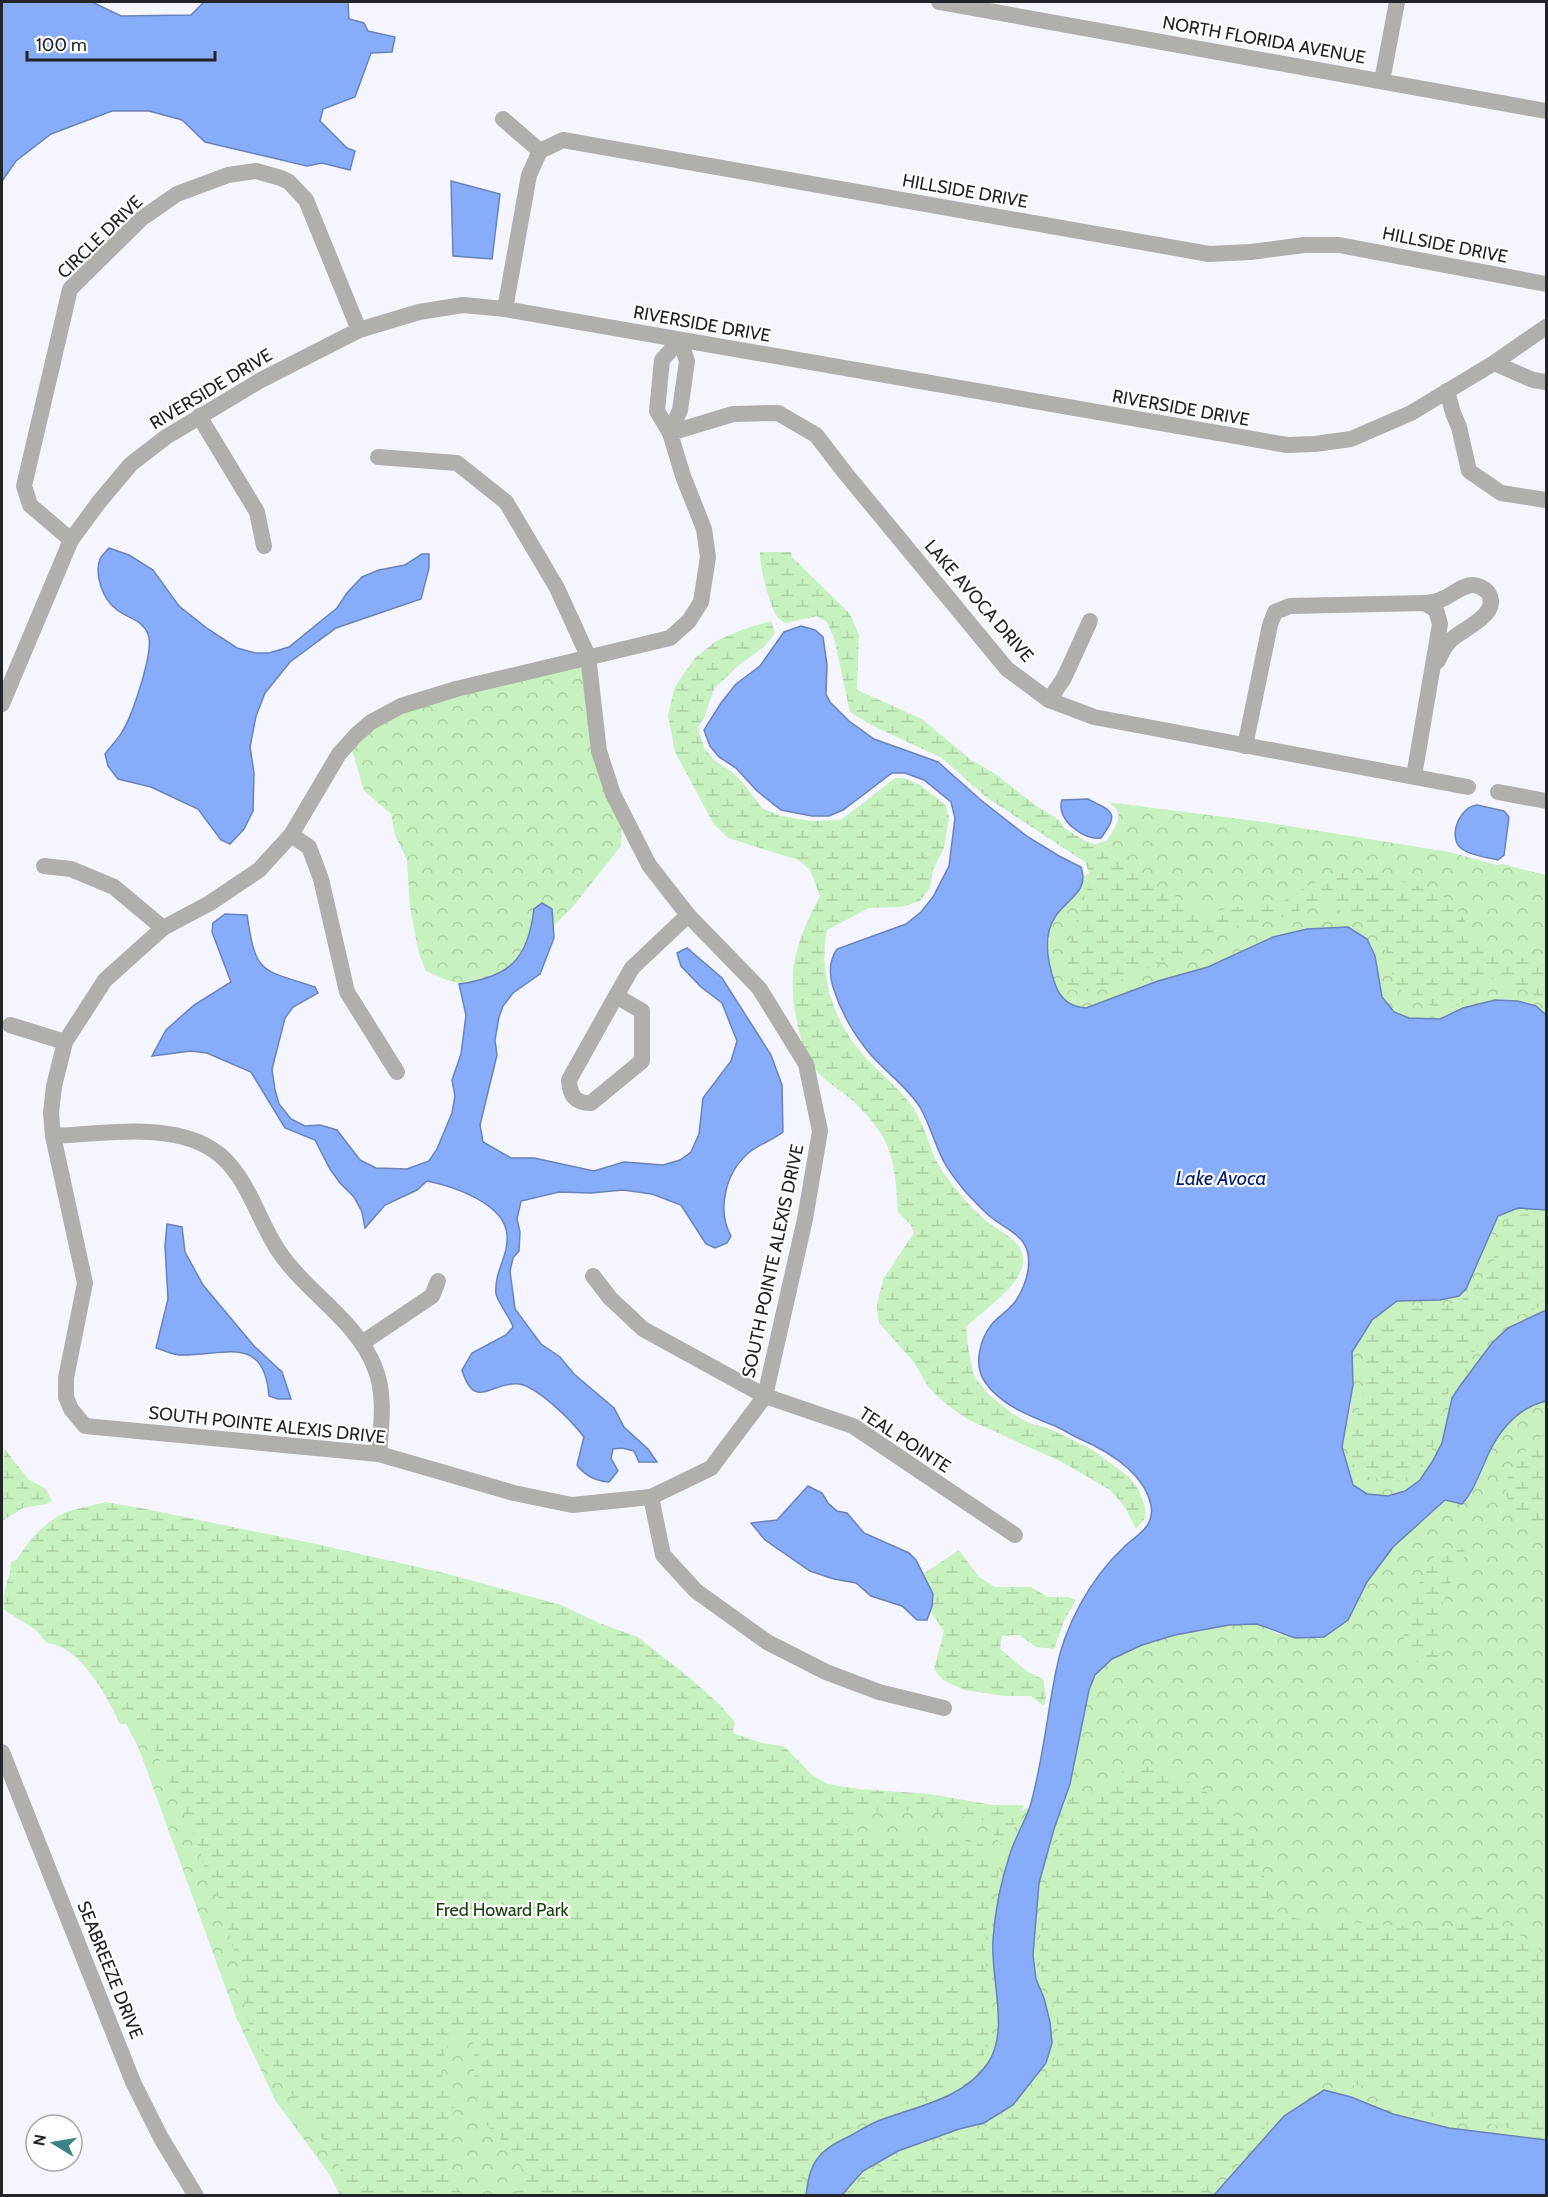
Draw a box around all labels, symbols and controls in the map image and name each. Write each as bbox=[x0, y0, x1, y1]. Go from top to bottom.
street label: NORTH FLORIDA AVENUE bbox=[1161, 11, 1367, 69]
scale bar bbox=[27, 24, 214, 62]
text: 100 m bbox=[36, 34, 87, 56]
street label: HILLSIDE DRIVE bbox=[901, 169, 1029, 213]
street label: CIRCLE DRIVE bbox=[53, 191, 147, 283]
street label: HILLSIDE DRIVE bbox=[1381, 222, 1509, 268]
street label: RIVERSIDE DRIVE bbox=[632, 301, 772, 347]
street label: RIVERSIDE DRIVE bbox=[146, 344, 276, 434]
street label: RIVERSIDE DRIVE bbox=[1111, 385, 1251, 431]
street label: LAKE AVOCA DRIVE bbox=[920, 535, 1038, 667]
street label: SOUTH POINTE ALEXIS DRIVE bbox=[737, 1142, 809, 1380]
water label: Lake Avoca bbox=[1176, 1166, 1266, 1190]
street label: SOUTH POINTE ALEXIS DRIVE bbox=[147, 1402, 387, 1448]
street label: TEAL POINTE bbox=[855, 1402, 955, 1478]
street label: SEABREEZE DRIVE bbox=[72, 1898, 148, 2042]
park label: Fred Howard Park bbox=[435, 1899, 569, 1921]
north arrow bbox=[24, 2113, 84, 2173]
text: N bbox=[29, 2133, 50, 2148]

